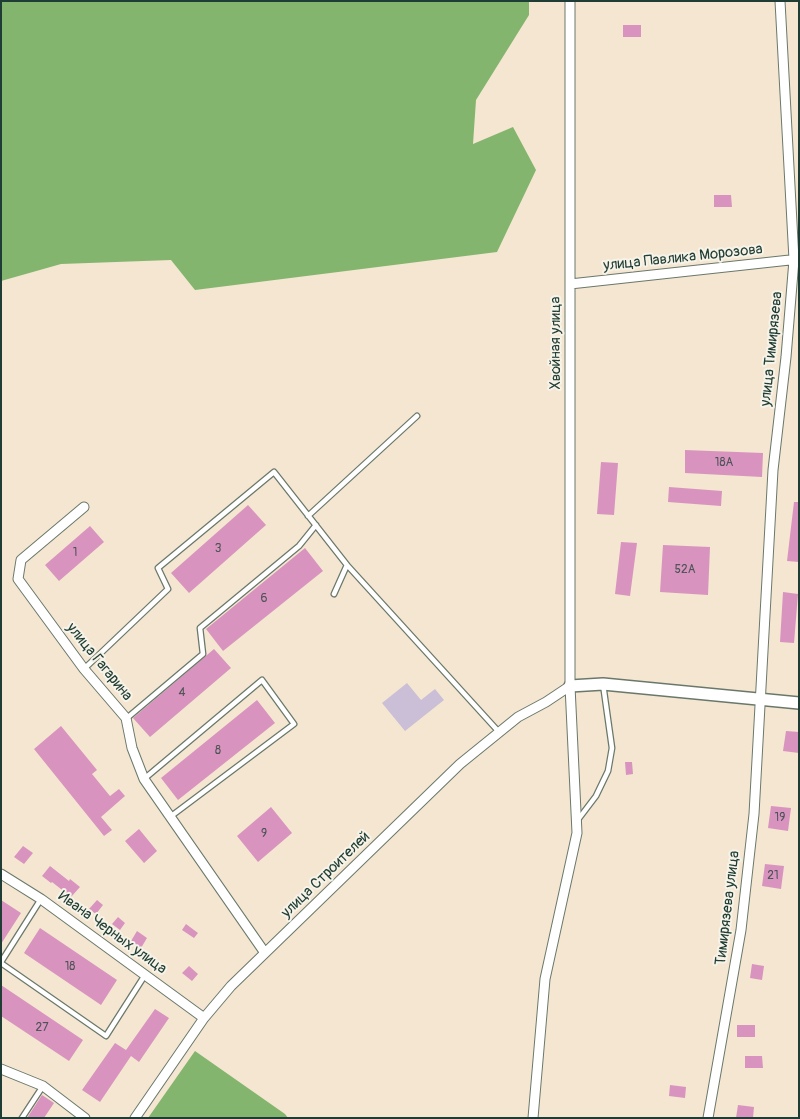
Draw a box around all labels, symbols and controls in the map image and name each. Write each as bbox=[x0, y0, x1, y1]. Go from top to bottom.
street label: улица Павлика Морозова bbox=[602, 241, 764, 275]
street label: улица Тимирязева bbox=[757, 291, 787, 407]
street label: Хвойная улица bbox=[547, 297, 565, 389]
house number: 18А bbox=[715, 456, 733, 470]
house number: 3 bbox=[215, 542, 221, 556]
house number: 1 bbox=[73, 546, 77, 560]
house number: 52А bbox=[675, 563, 695, 577]
house number: 6 bbox=[261, 592, 267, 606]
street label: улица Гагарина bbox=[62, 619, 136, 705]
house number: 4 bbox=[179, 686, 185, 700]
house number: 8 bbox=[215, 744, 221, 758]
house number: 19 bbox=[775, 811, 785, 825]
house number: 9 bbox=[261, 827, 267, 841]
street label: улица Строителей bbox=[278, 828, 374, 922]
street label: Тимирязева улица bbox=[712, 850, 744, 966]
house number: 21 bbox=[767, 869, 779, 883]
street label: Ивана Черных улица bbox=[54, 888, 170, 978]
house number: 18 bbox=[65, 960, 75, 974]
house number: 27 bbox=[35, 1021, 49, 1035]

